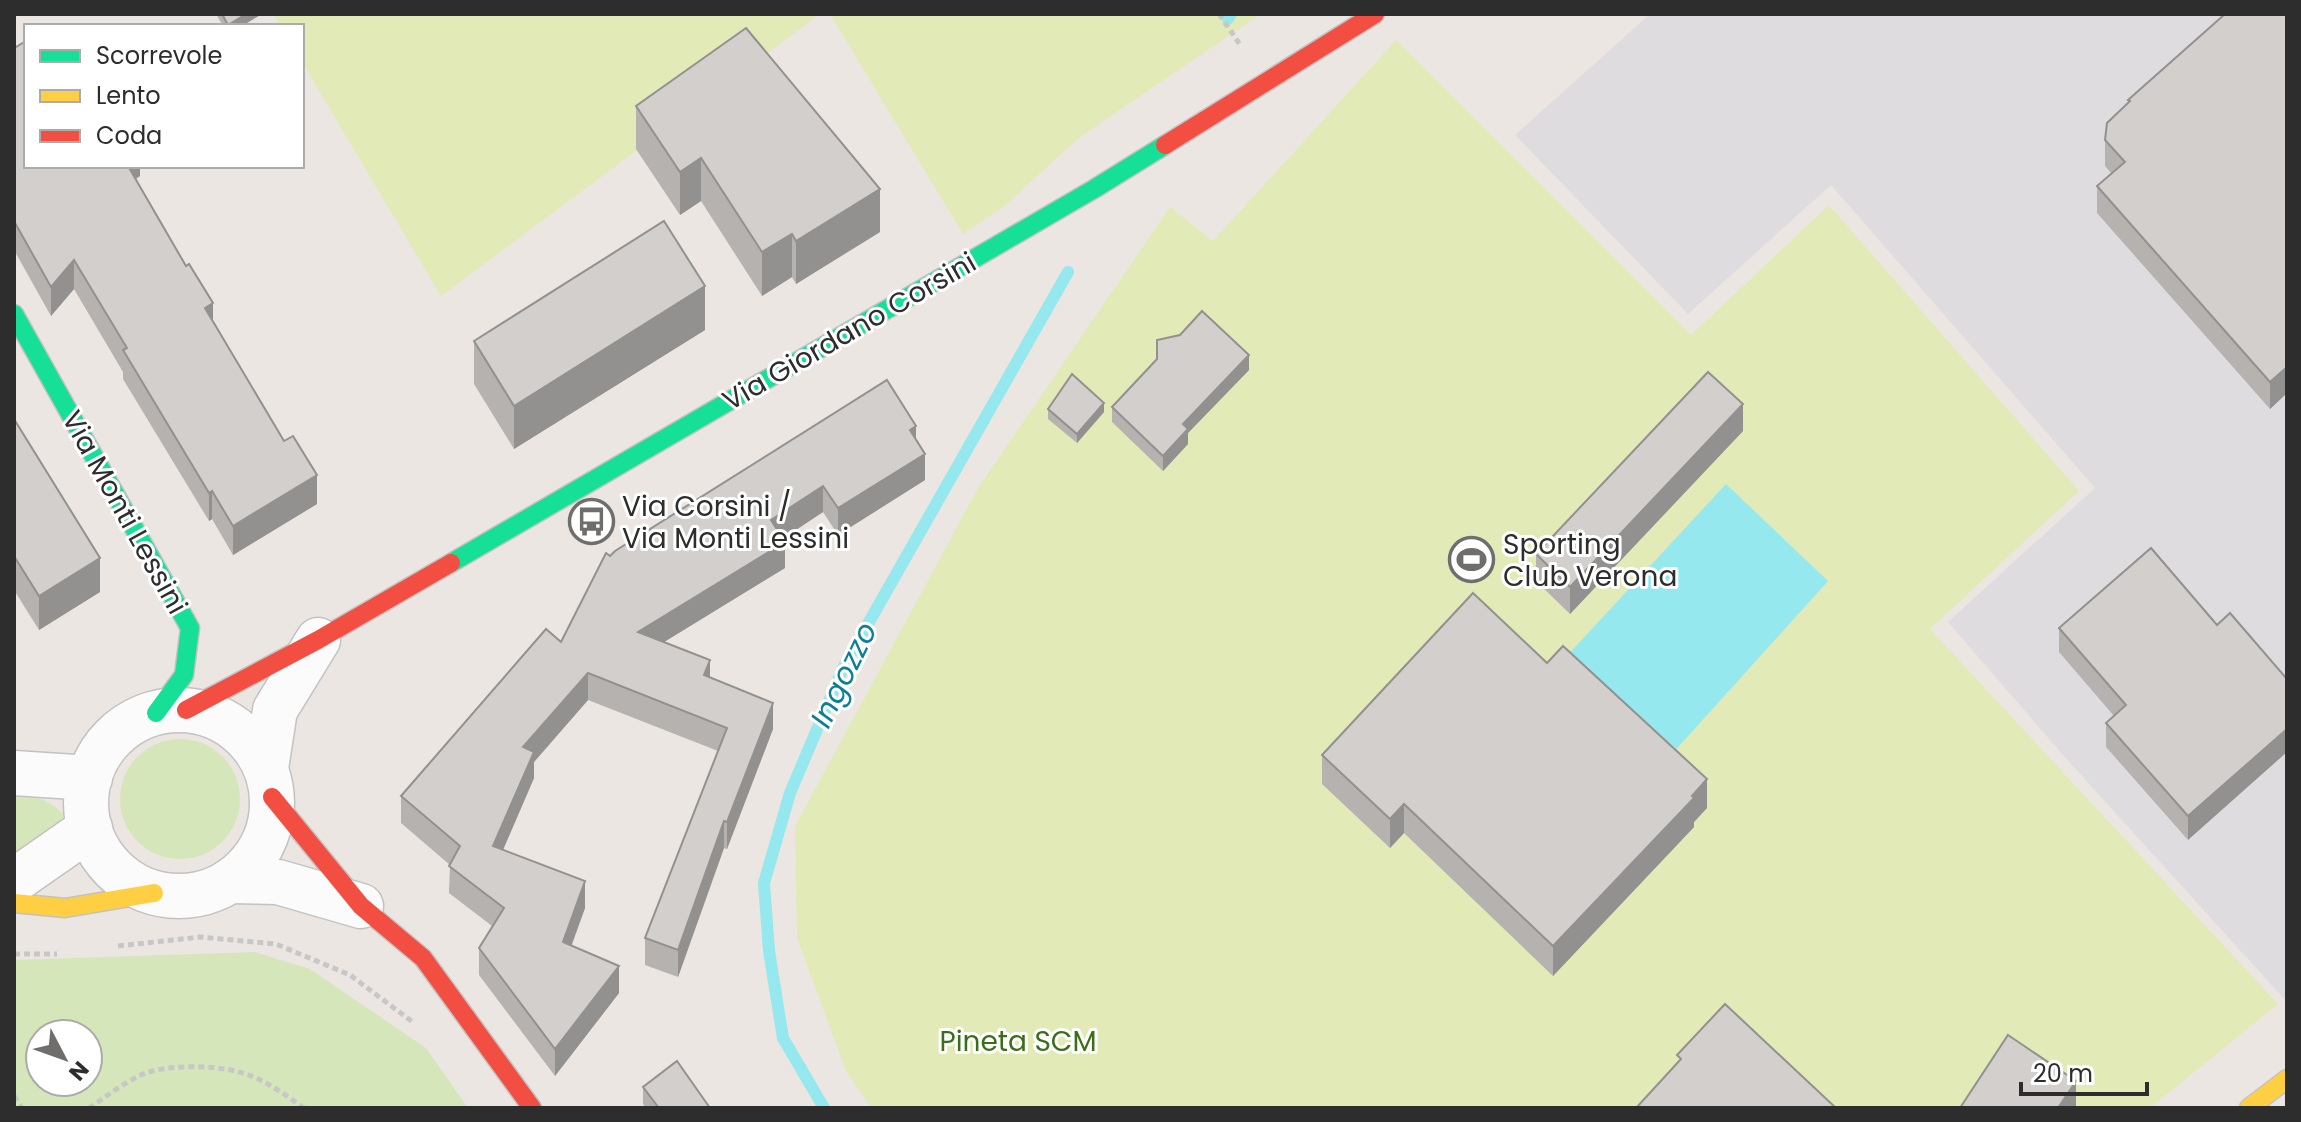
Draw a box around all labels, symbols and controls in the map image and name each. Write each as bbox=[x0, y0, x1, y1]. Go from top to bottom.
legend bbox=[24, 24, 304, 168]
text: Scorrevole bbox=[96, 39, 222, 72]
text: Lento bbox=[96, 79, 161, 112]
text: Coda bbox=[96, 119, 162, 152]
street label: Via Giordano Corsini bbox=[715, 243, 983, 420]
street label: Via Monti Lessini bbox=[52, 403, 197, 621]
place label: Via Corsini / Via Monti Lessini bbox=[622, 487, 849, 558]
bus stop icon: Via Corsini / Via Monti Lessini bbox=[567, 498, 615, 546]
place label: Sporting Club Verona bbox=[1503, 525, 1677, 596]
sports icon: Sporting Club Verona bbox=[1448, 536, 1496, 584]
water label: Ingozzo bbox=[800, 615, 888, 735]
north arrow bbox=[24, 1018, 104, 1098]
park label: Pineta SCM bbox=[939, 1022, 1097, 1061]
scale bar bbox=[2021, 1046, 2147, 1096]
text: N bbox=[62, 1054, 96, 1087]
text: 20 m bbox=[2033, 1057, 2093, 1090]

